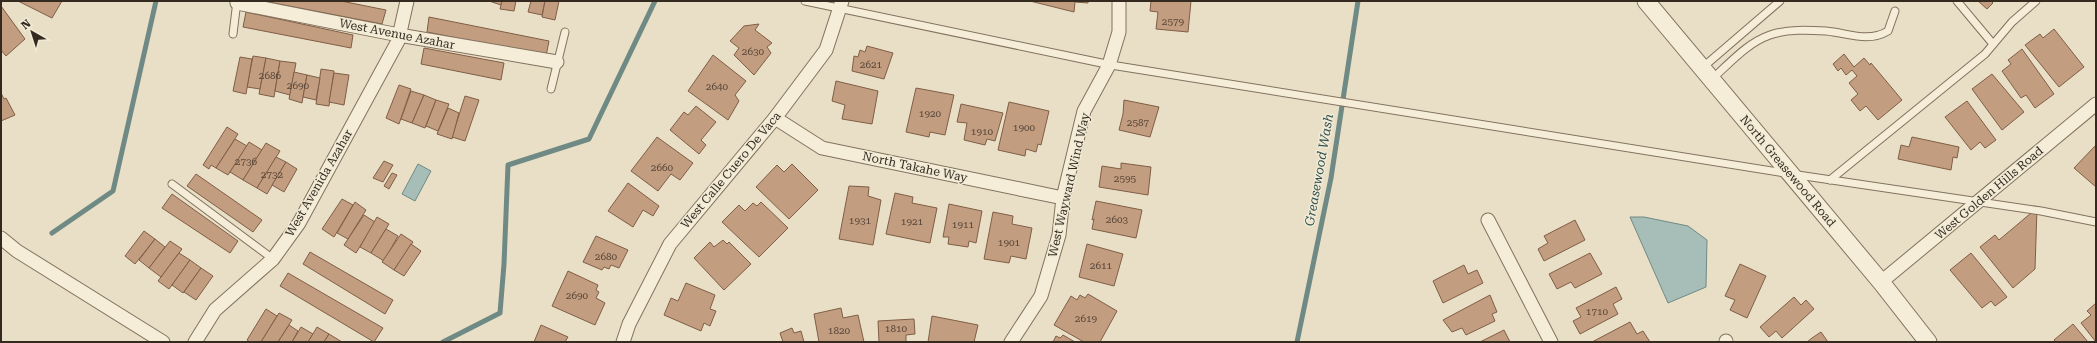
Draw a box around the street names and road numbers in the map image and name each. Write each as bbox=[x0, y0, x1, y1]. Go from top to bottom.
street label: West Avenue Azahar bbox=[338, 16, 456, 52]
street label: West Calle Cuero De Vaca bbox=[678, 109, 784, 231]
street label: West Wayward Wind Way bbox=[1046, 110, 1093, 259]
street label: North Greasewood Road bbox=[1737, 112, 1839, 230]
street label: West Avenida Azahar bbox=[283, 127, 355, 239]
street label: West Golden Hills Road bbox=[1932, 144, 2046, 242]
street label: North Takahe Way bbox=[861, 149, 970, 185]

